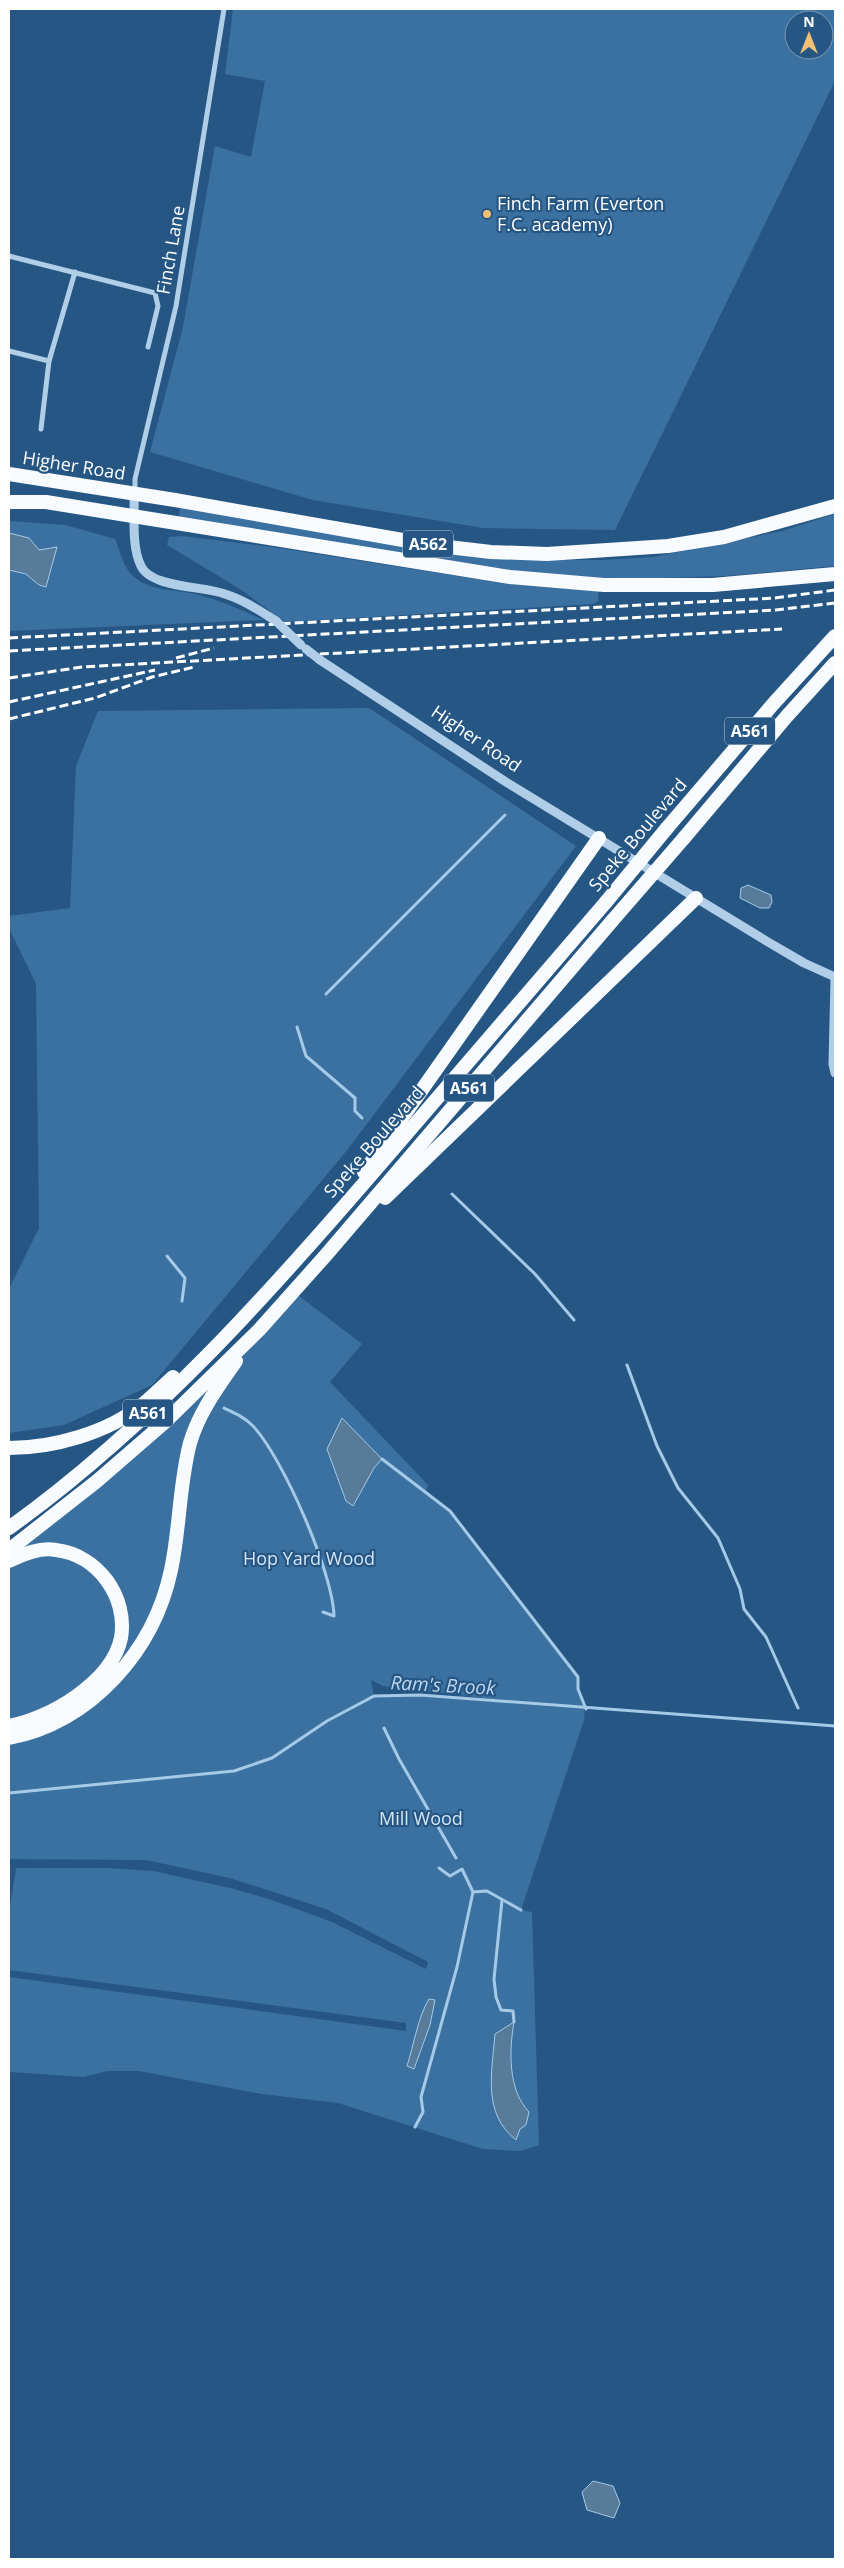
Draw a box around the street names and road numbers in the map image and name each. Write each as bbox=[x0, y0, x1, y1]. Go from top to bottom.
street label: Finch Lane bbox=[150, 204, 190, 296]
street label: Higher Road bbox=[21, 445, 127, 485]
road number: A562 bbox=[403, 530, 453, 558]
street label: Higher Road bbox=[427, 699, 526, 777]
road number: A561 bbox=[725, 718, 775, 744]
street label: Speke Boulevard bbox=[583, 773, 692, 896]
road number: A561 bbox=[444, 1074, 494, 1102]
street label: Speke Boulevard bbox=[318, 1080, 428, 1202]
road number: A561 bbox=[123, 1400, 173, 1426]

